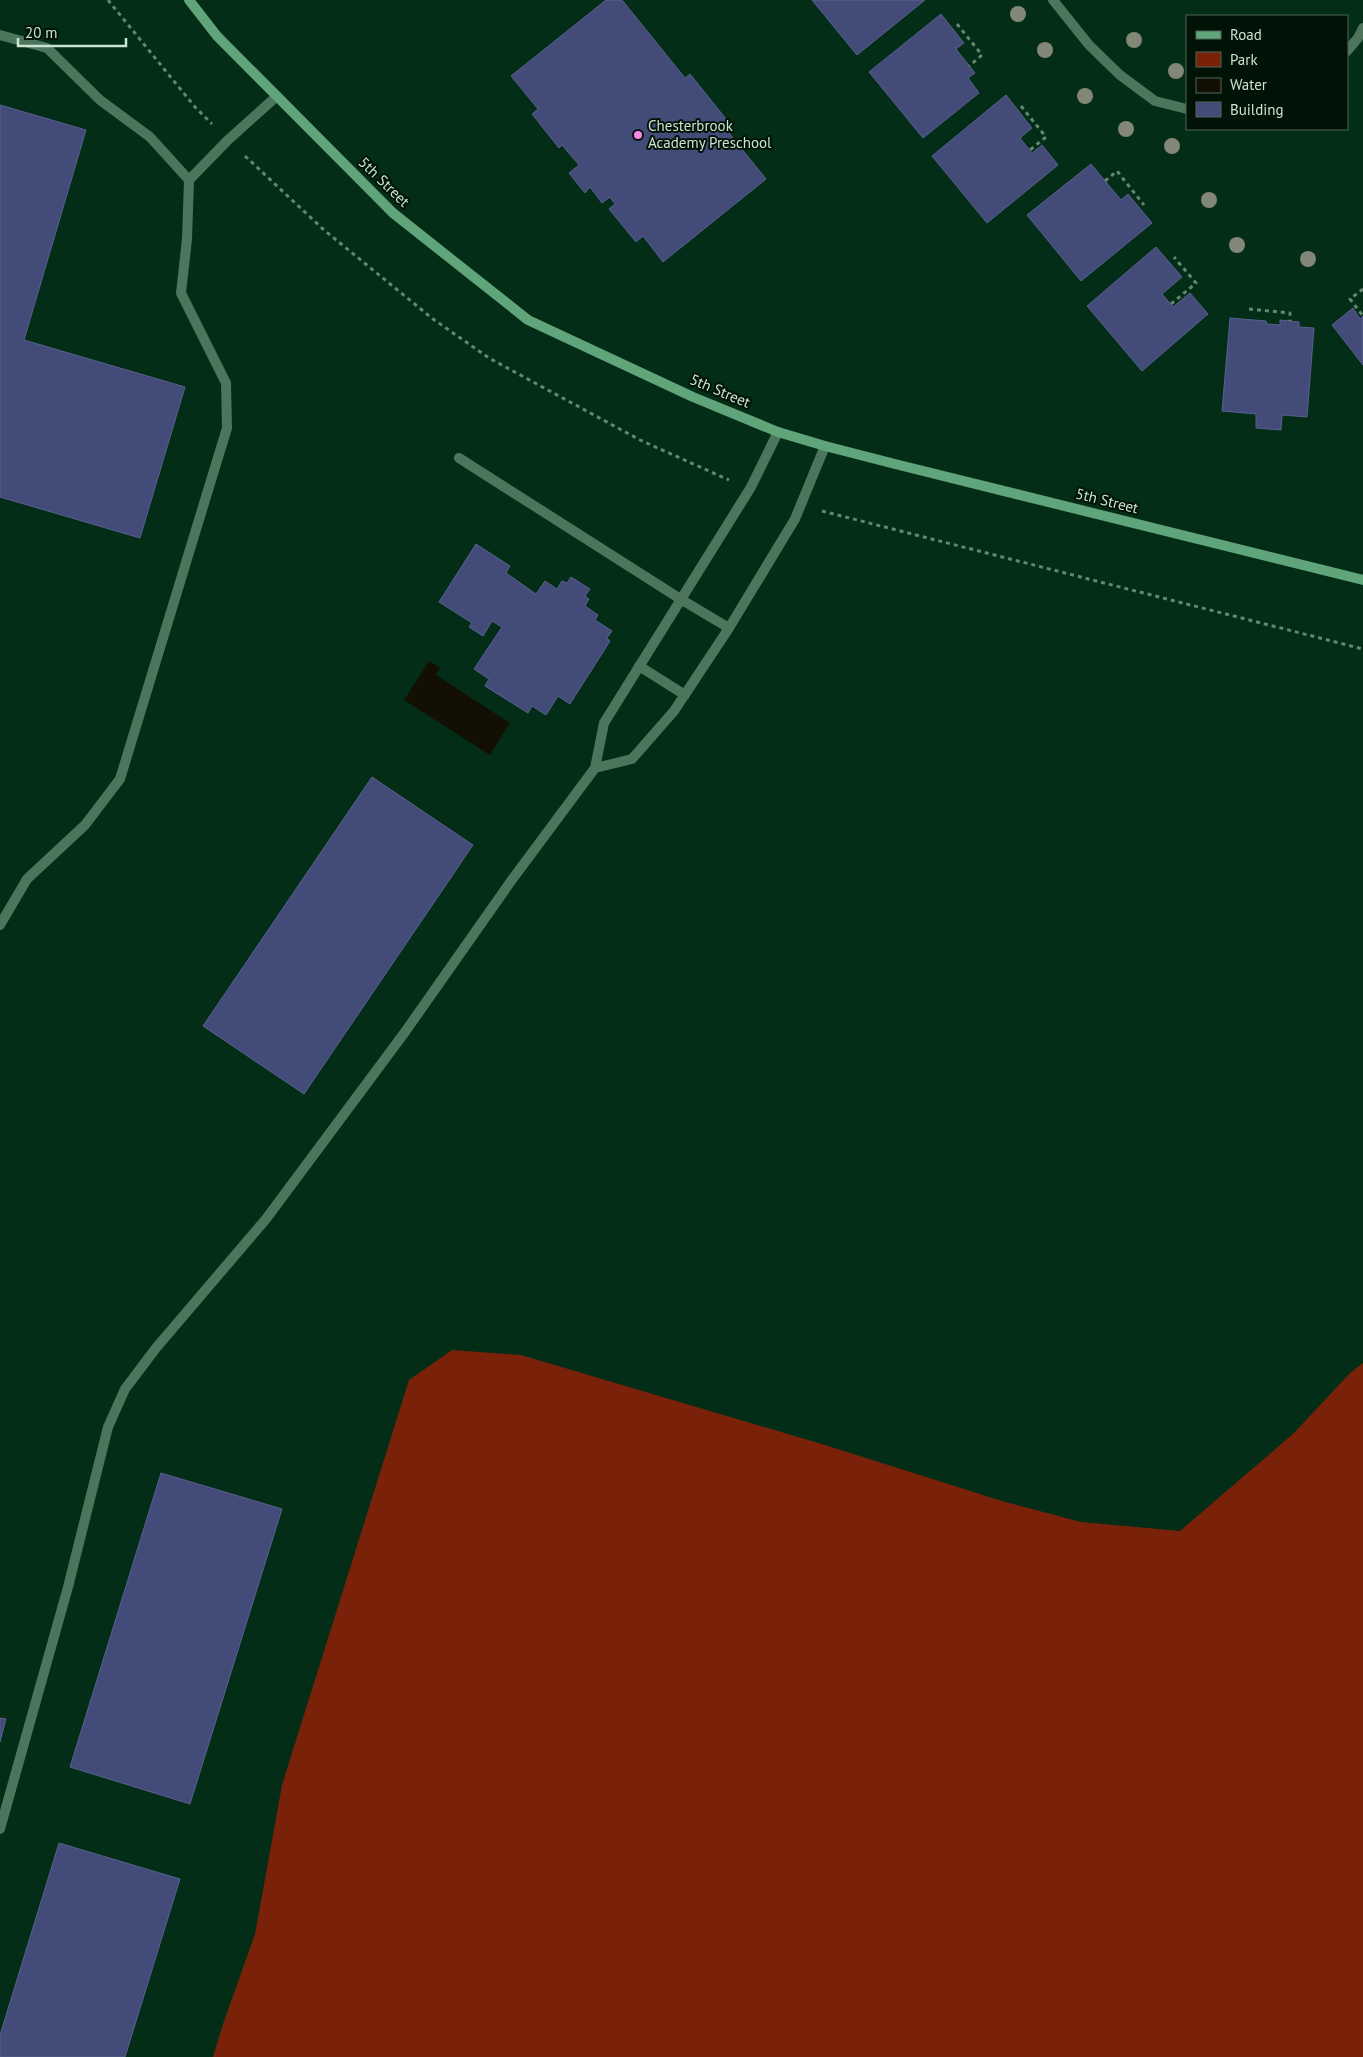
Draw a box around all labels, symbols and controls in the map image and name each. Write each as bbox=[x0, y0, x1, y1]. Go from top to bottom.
scale bar bbox=[18, 15, 125, 47]
legend bbox=[1186, 15, 1348, 130]
text: 20 m bbox=[25, 23, 58, 42]
text: Road bbox=[1230, 25, 1262, 44]
text: Park bbox=[1230, 50, 1258, 69]
text: Water bbox=[1230, 75, 1267, 94]
text: Building bbox=[1230, 100, 1284, 119]
place label: Chesterbrook Academy Preschool bbox=[648, 116, 772, 152]
marker: Chesterbrook Academy Preschool bbox=[632, 129, 644, 141]
street label: 5th Street bbox=[355, 153, 414, 211]
street label: 5th Street bbox=[687, 369, 753, 412]
street label: 5th Street bbox=[1074, 484, 1140, 517]

